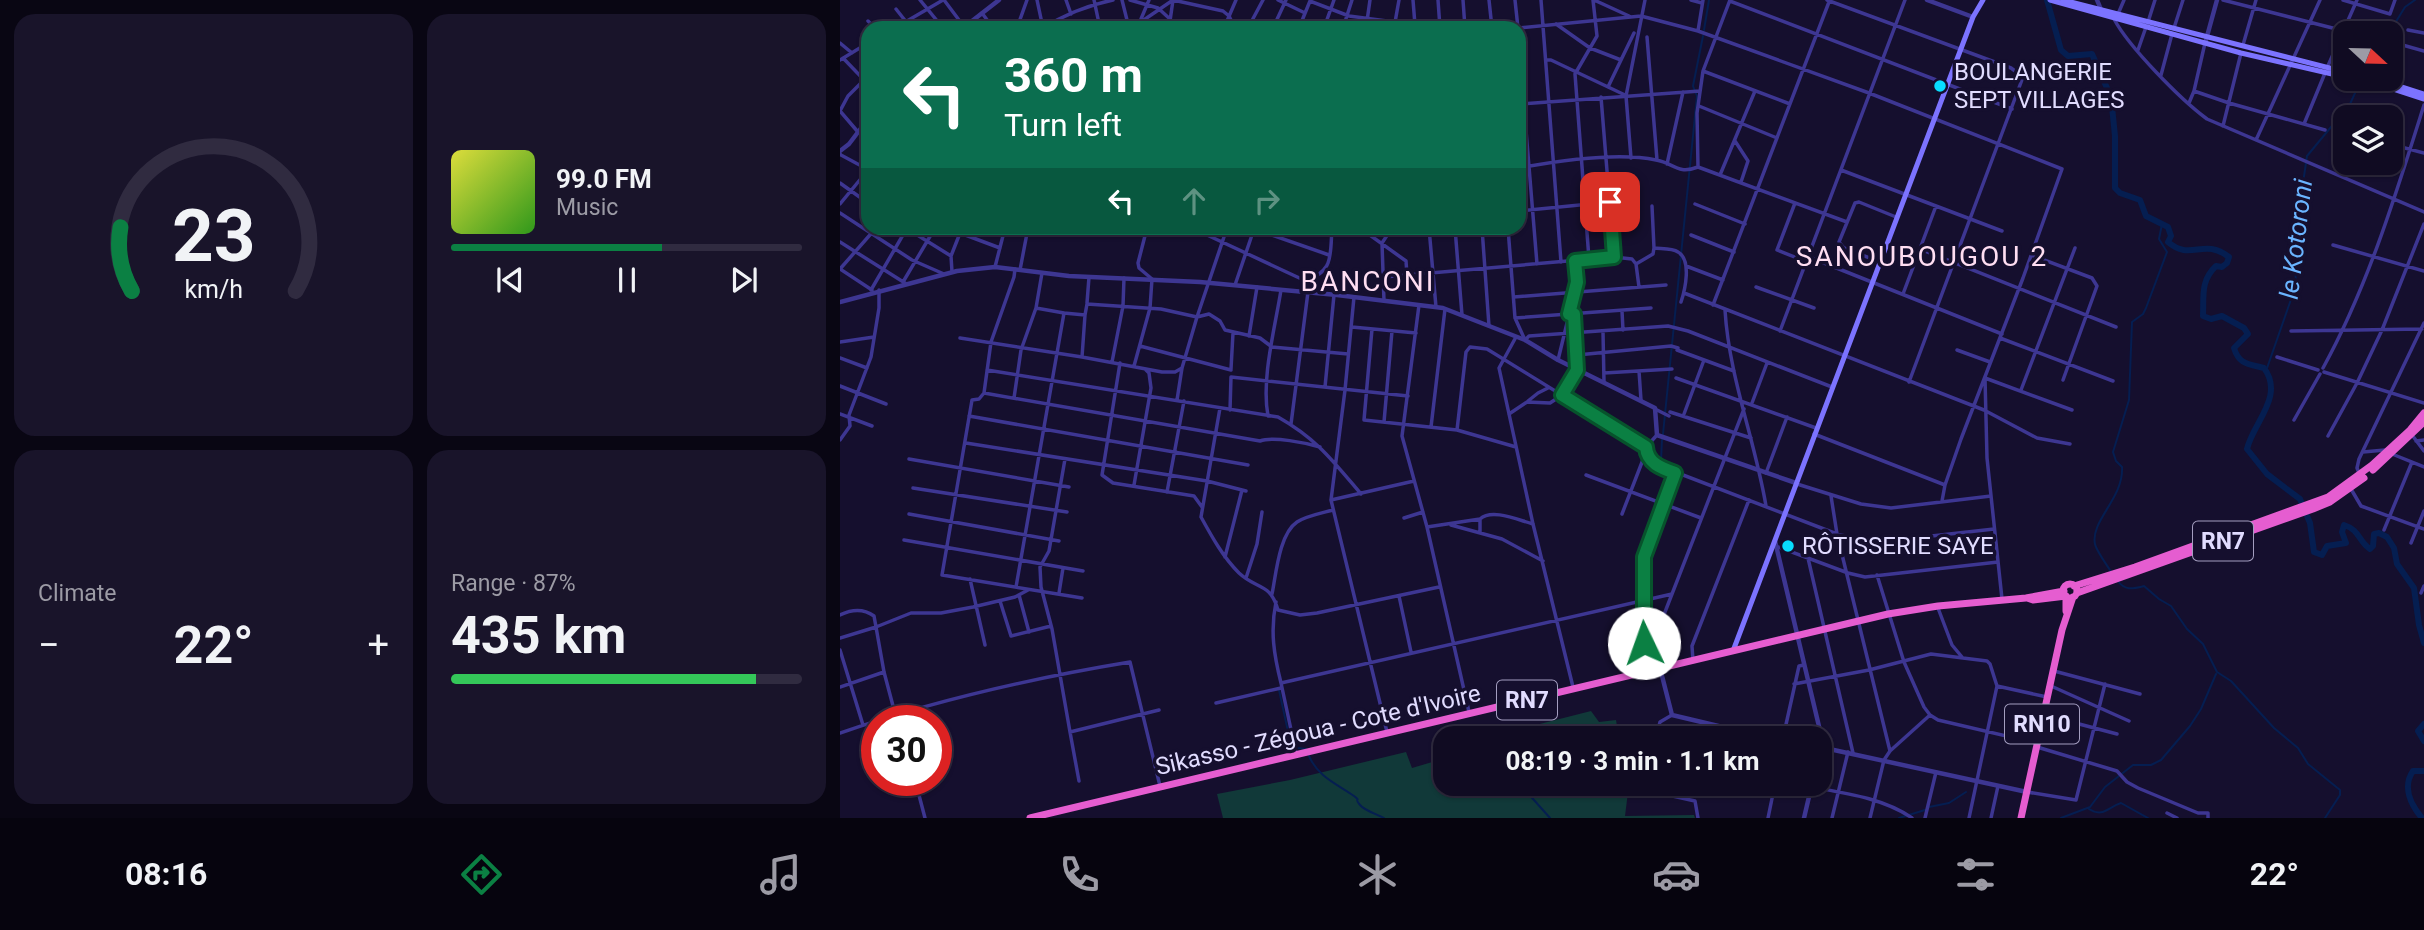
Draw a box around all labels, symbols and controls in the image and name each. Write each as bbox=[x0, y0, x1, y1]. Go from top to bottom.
north arrow bbox=[2333, 21, 2403, 91]
map controls bbox=[2333, 21, 2403, 175]
text: 360 m bbox=[1004, 47, 1143, 104]
icon: left bbox=[889, 49, 980, 140]
place label: BOULANGERIE SEPT VILLAGES bbox=[1954, 58, 2124, 114]
marker: BOULANGERIE SEPT VILLAGES bbox=[1932, 78, 1948, 94]
button: layers bbox=[2333, 105, 2403, 175]
text: Turn left bbox=[1004, 106, 1122, 144]
text: 99.0 FM bbox=[556, 164, 652, 194]
pin bbox=[1580, 172, 1640, 232]
water label: le Kotoroni bbox=[2274, 176, 2318, 301]
icon: left bbox=[1102, 182, 1140, 220]
icon: ahead bbox=[1175, 182, 1213, 220]
icon: right bbox=[1248, 182, 1286, 220]
icon: arrive bbox=[1591, 183, 1629, 221]
text: 23 bbox=[172, 193, 255, 279]
text: Music bbox=[556, 194, 618, 221]
district label: SANOUBOUGOU 2 bbox=[1796, 240, 2048, 273]
icon: previous bbox=[491, 261, 529, 299]
icon: pause bbox=[608, 261, 646, 299]
icon: next bbox=[725, 261, 763, 299]
district label: BANCONI bbox=[1301, 265, 1435, 298]
text: km/h bbox=[184, 275, 243, 304]
road number: RN7 bbox=[2193, 522, 2253, 561]
place label: RÔTISSERIE SAYE bbox=[1802, 532, 1994, 560]
marker: RÔTISSERIE SAYE bbox=[1780, 538, 1796, 554]
text: Range · 87% bbox=[451, 570, 576, 597]
text: Climate bbox=[38, 580, 117, 607]
text: 435 km bbox=[451, 605, 626, 666]
position arrow bbox=[1607, 606, 1681, 680]
text: 22° bbox=[174, 615, 254, 676]
text: − bbox=[38, 623, 60, 667]
text: + bbox=[367, 623, 389, 667]
street label: Sikasso - Zégoua - Cote d'Ivoire bbox=[1153, 679, 1483, 781]
road number: RN7 bbox=[1497, 680, 1557, 720]
road number: RN10 bbox=[2005, 704, 2079, 744]
speed limit sign: 30 bbox=[861, 705, 952, 796]
text: 08:19 · 3 min · 1.1 km bbox=[1505, 746, 1760, 776]
icon: directions bbox=[457, 850, 506, 899]
icon: music bbox=[756, 850, 805, 899]
icon: phone bbox=[1055, 850, 1104, 899]
icon: climate bbox=[1353, 850, 1402, 899]
icon: car bbox=[1652, 850, 1701, 899]
icon: filters bbox=[1951, 850, 2000, 899]
text: 08:16 bbox=[125, 855, 207, 893]
text: 22° bbox=[2250, 855, 2299, 893]

